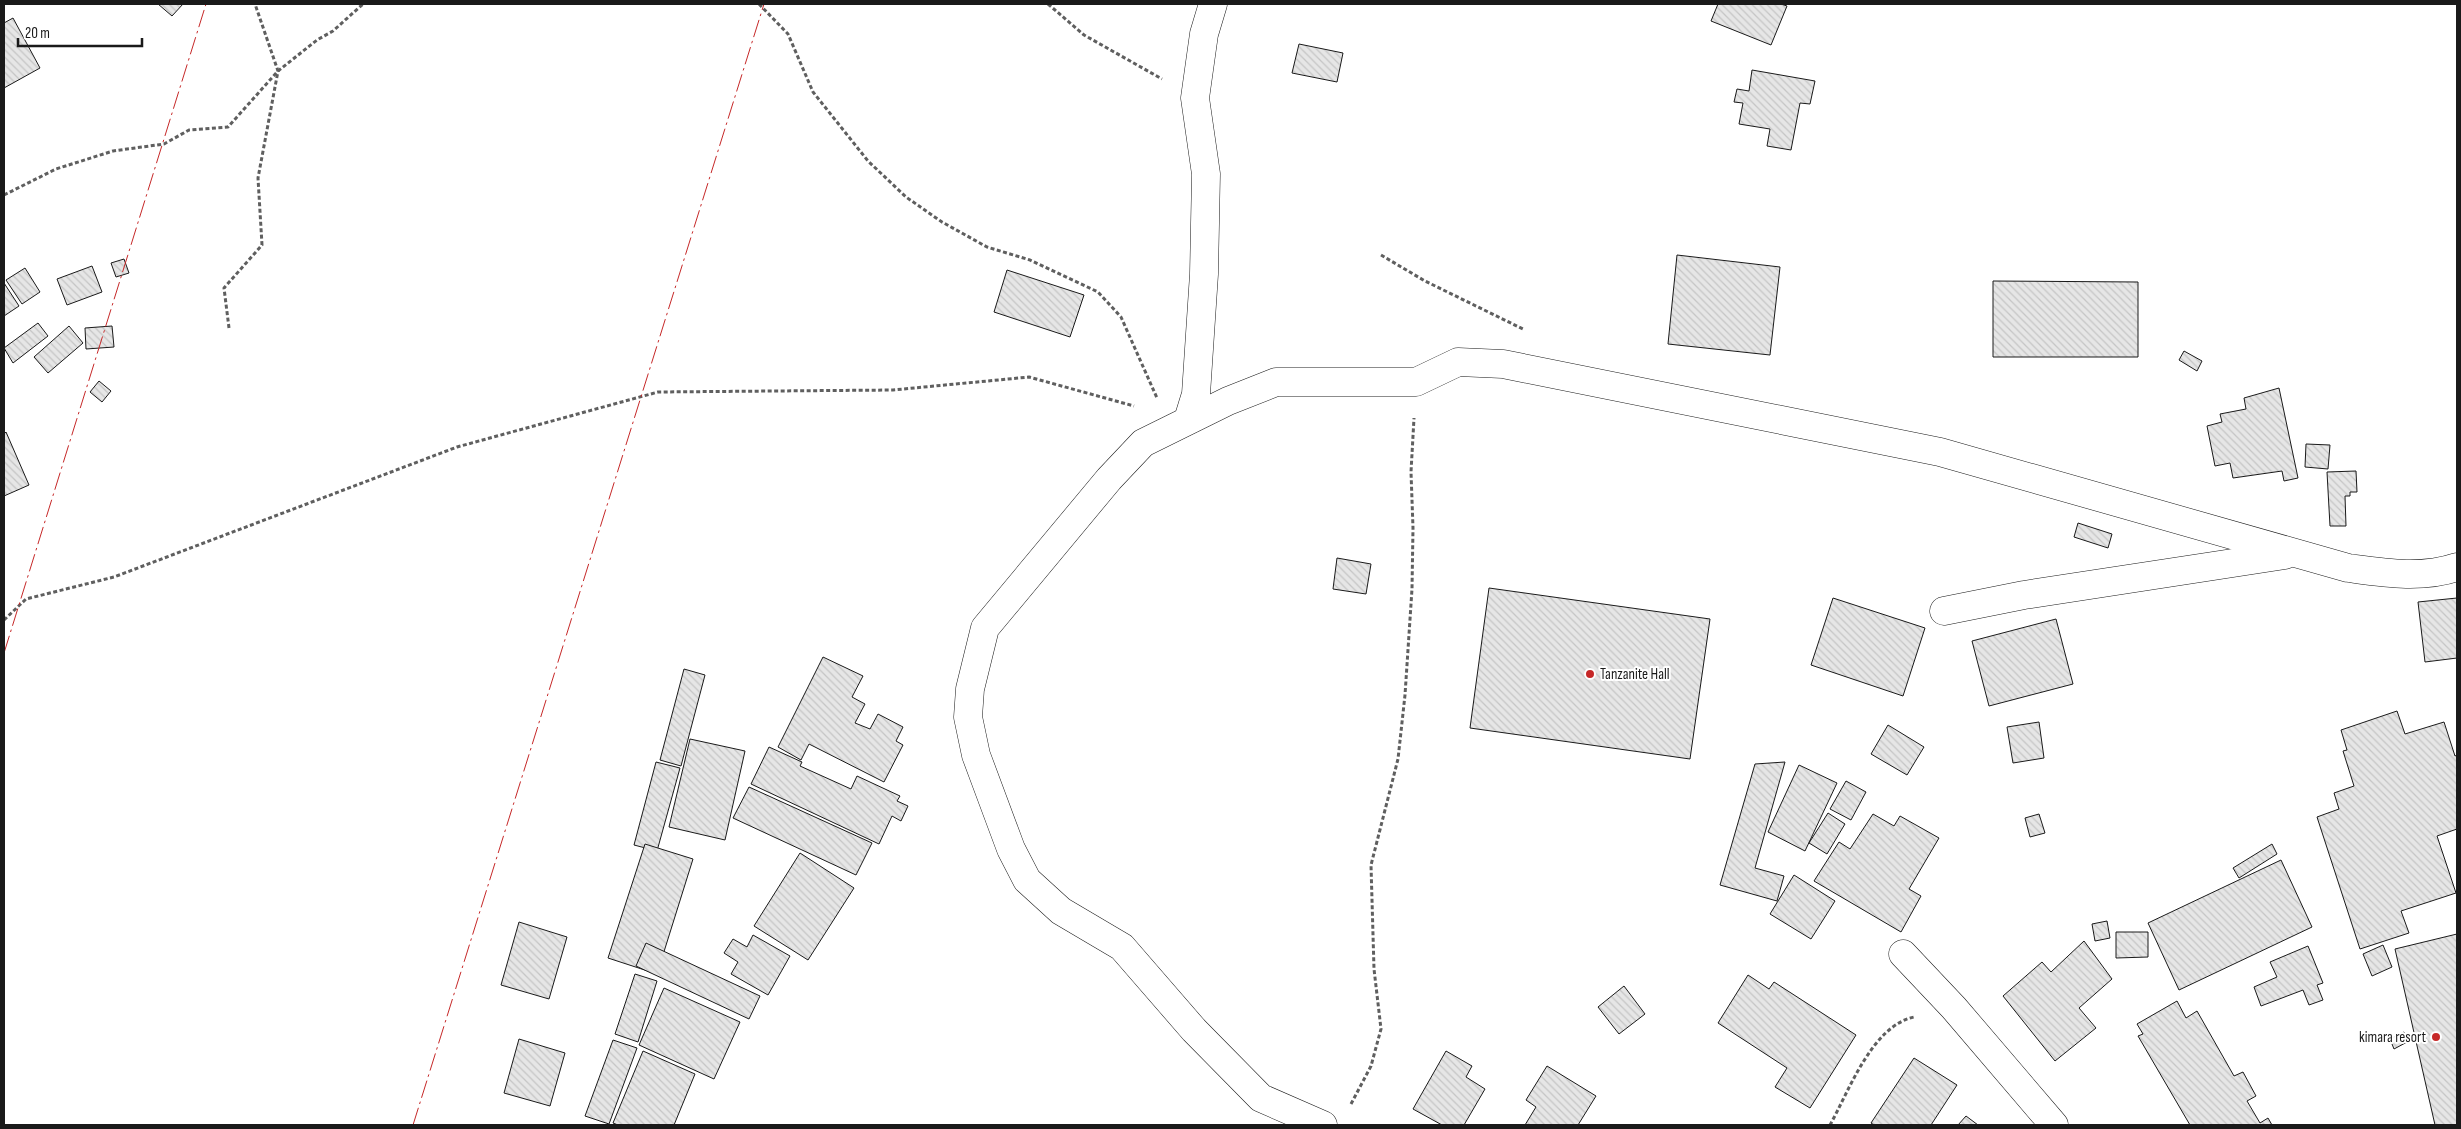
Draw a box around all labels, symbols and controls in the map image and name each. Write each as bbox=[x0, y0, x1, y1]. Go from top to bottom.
scale bar bbox=[18, 15, 141, 47]
text: 20 m bbox=[25, 24, 50, 43]
place label: Tanzanite Hall bbox=[1600, 665, 1670, 684]
marker: Tanzanite Hall bbox=[1584, 668, 1596, 680]
place label: kimara resort bbox=[2359, 1028, 2426, 1047]
marker: kimara resort bbox=[2430, 1031, 2442, 1043]

